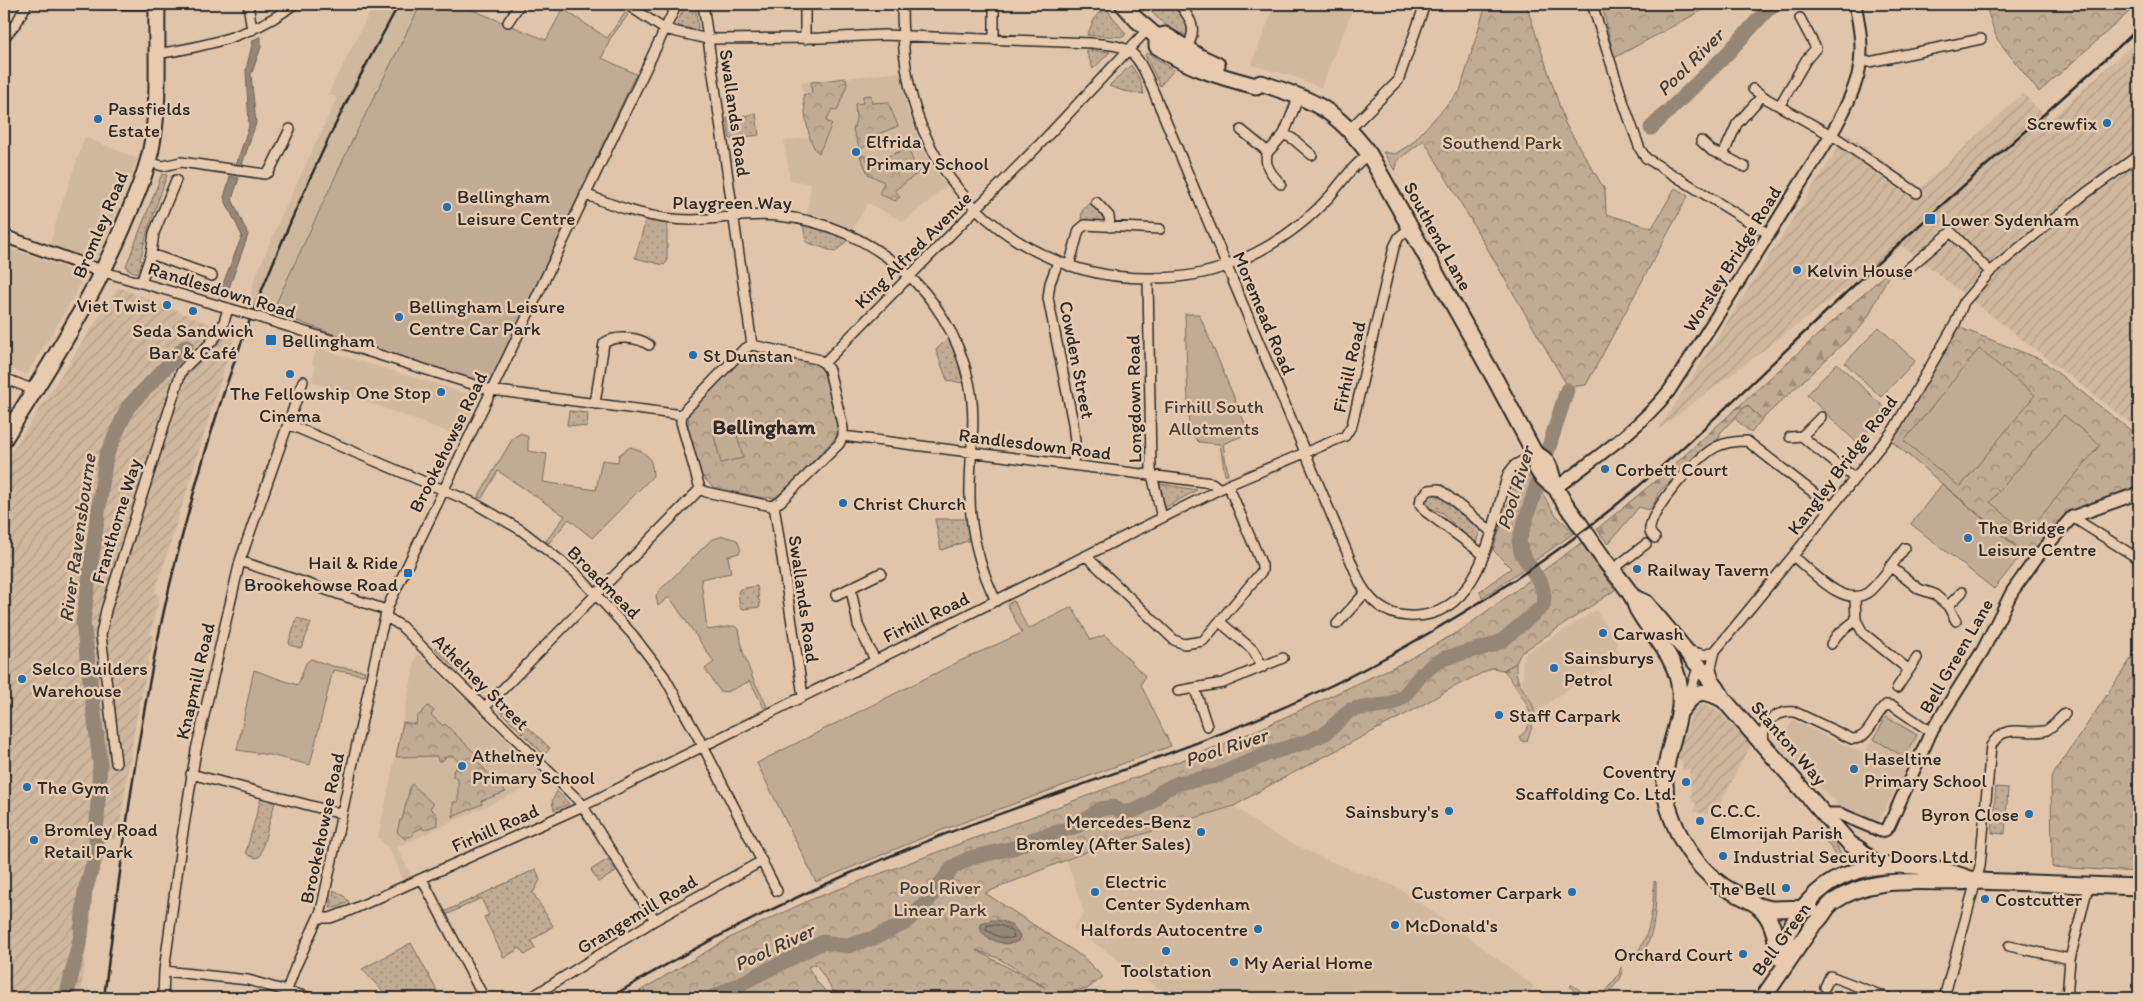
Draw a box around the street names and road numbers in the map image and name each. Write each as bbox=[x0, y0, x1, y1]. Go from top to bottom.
street label: Swallands Road bbox=[715, 48, 755, 179]
street label: Bromley Road bbox=[67, 168, 133, 282]
street label: Southend Lane bbox=[1399, 178, 1477, 294]
street label: Worsley Bridge Road bbox=[1678, 182, 1786, 336]
street label: King Alfred Avenue bbox=[849, 186, 977, 314]
street label: Playgreen Way bbox=[672, 191, 792, 214]
street label: Moremead Road bbox=[1228, 248, 1301, 379]
street label: Randlesdown Road bbox=[145, 257, 299, 323]
street label: Cowden Street bbox=[1054, 299, 1100, 421]
street label: Firhill Road bbox=[1327, 319, 1371, 415]
street label: Longdown Road bbox=[1121, 334, 1147, 463]
street label: Brookehowse Road bbox=[404, 367, 492, 516]
street label: Kangley Bridge Road bbox=[1782, 391, 1902, 539]
street label: Randlesdown Road bbox=[957, 423, 1113, 465]
street label: Franthorne Way bbox=[86, 456, 146, 586]
street label: Swallands Road bbox=[784, 534, 824, 665]
street label: Broadmead bbox=[562, 540, 646, 624]
street label: Firhill Road bbox=[879, 586, 973, 648]
street label: Bell Green Lane bbox=[1914, 594, 1998, 718]
street label: Knapmill Road bbox=[170, 620, 220, 742]
street label: Athelney Street bbox=[428, 629, 534, 735]
street label: Stanton Way bbox=[1746, 696, 1832, 790]
street label: Brookehowse Road bbox=[295, 750, 349, 906]
street label: Firhill Road bbox=[448, 799, 542, 857]
street label: Grangemill Road bbox=[573, 869, 702, 959]
street label: Bell Green bbox=[1746, 897, 1816, 981]

